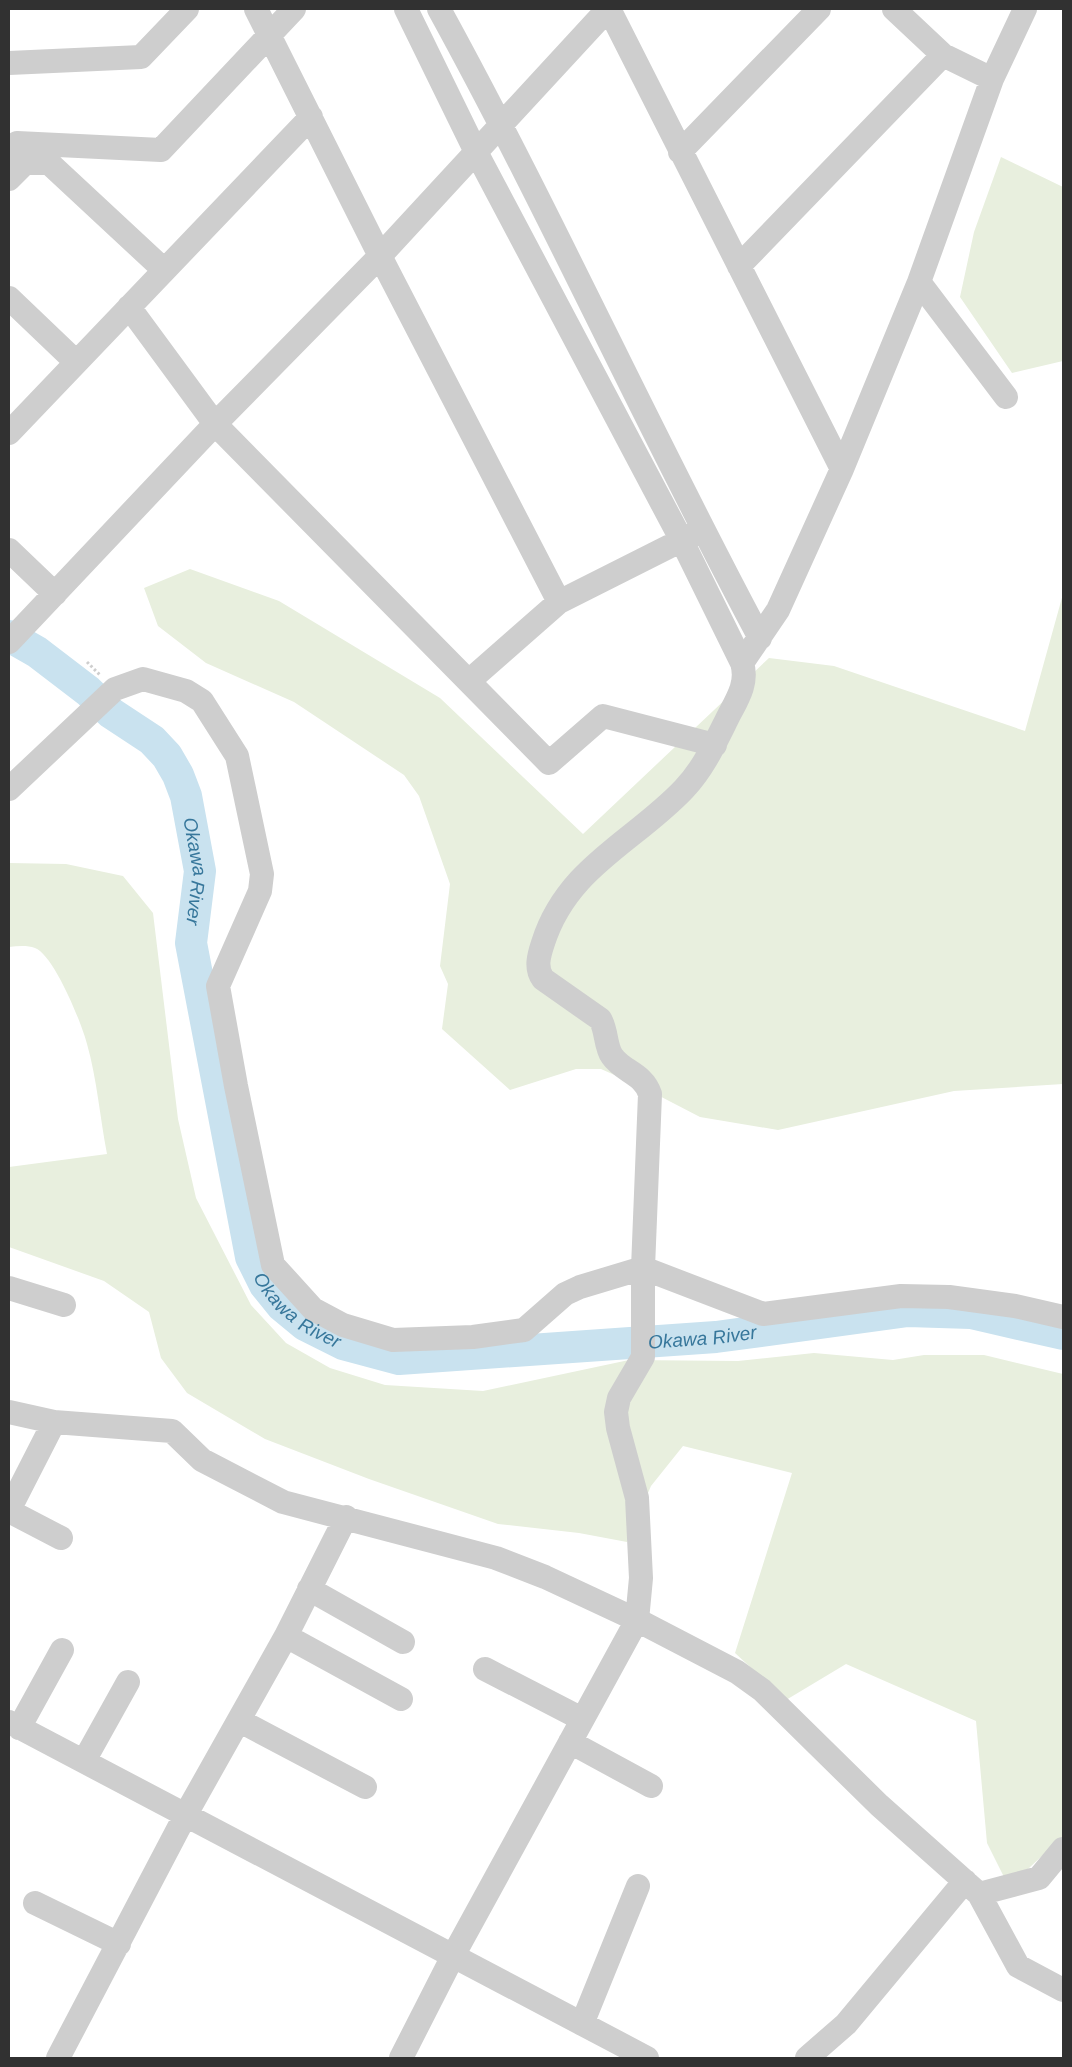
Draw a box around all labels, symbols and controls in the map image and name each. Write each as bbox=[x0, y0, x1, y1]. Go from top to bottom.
water label: Okawa River bbox=[180, 816, 211, 927]
water label: Okawa River bbox=[250, 1269, 345, 1352]
water label: Okawa River bbox=[647, 1321, 758, 1352]

